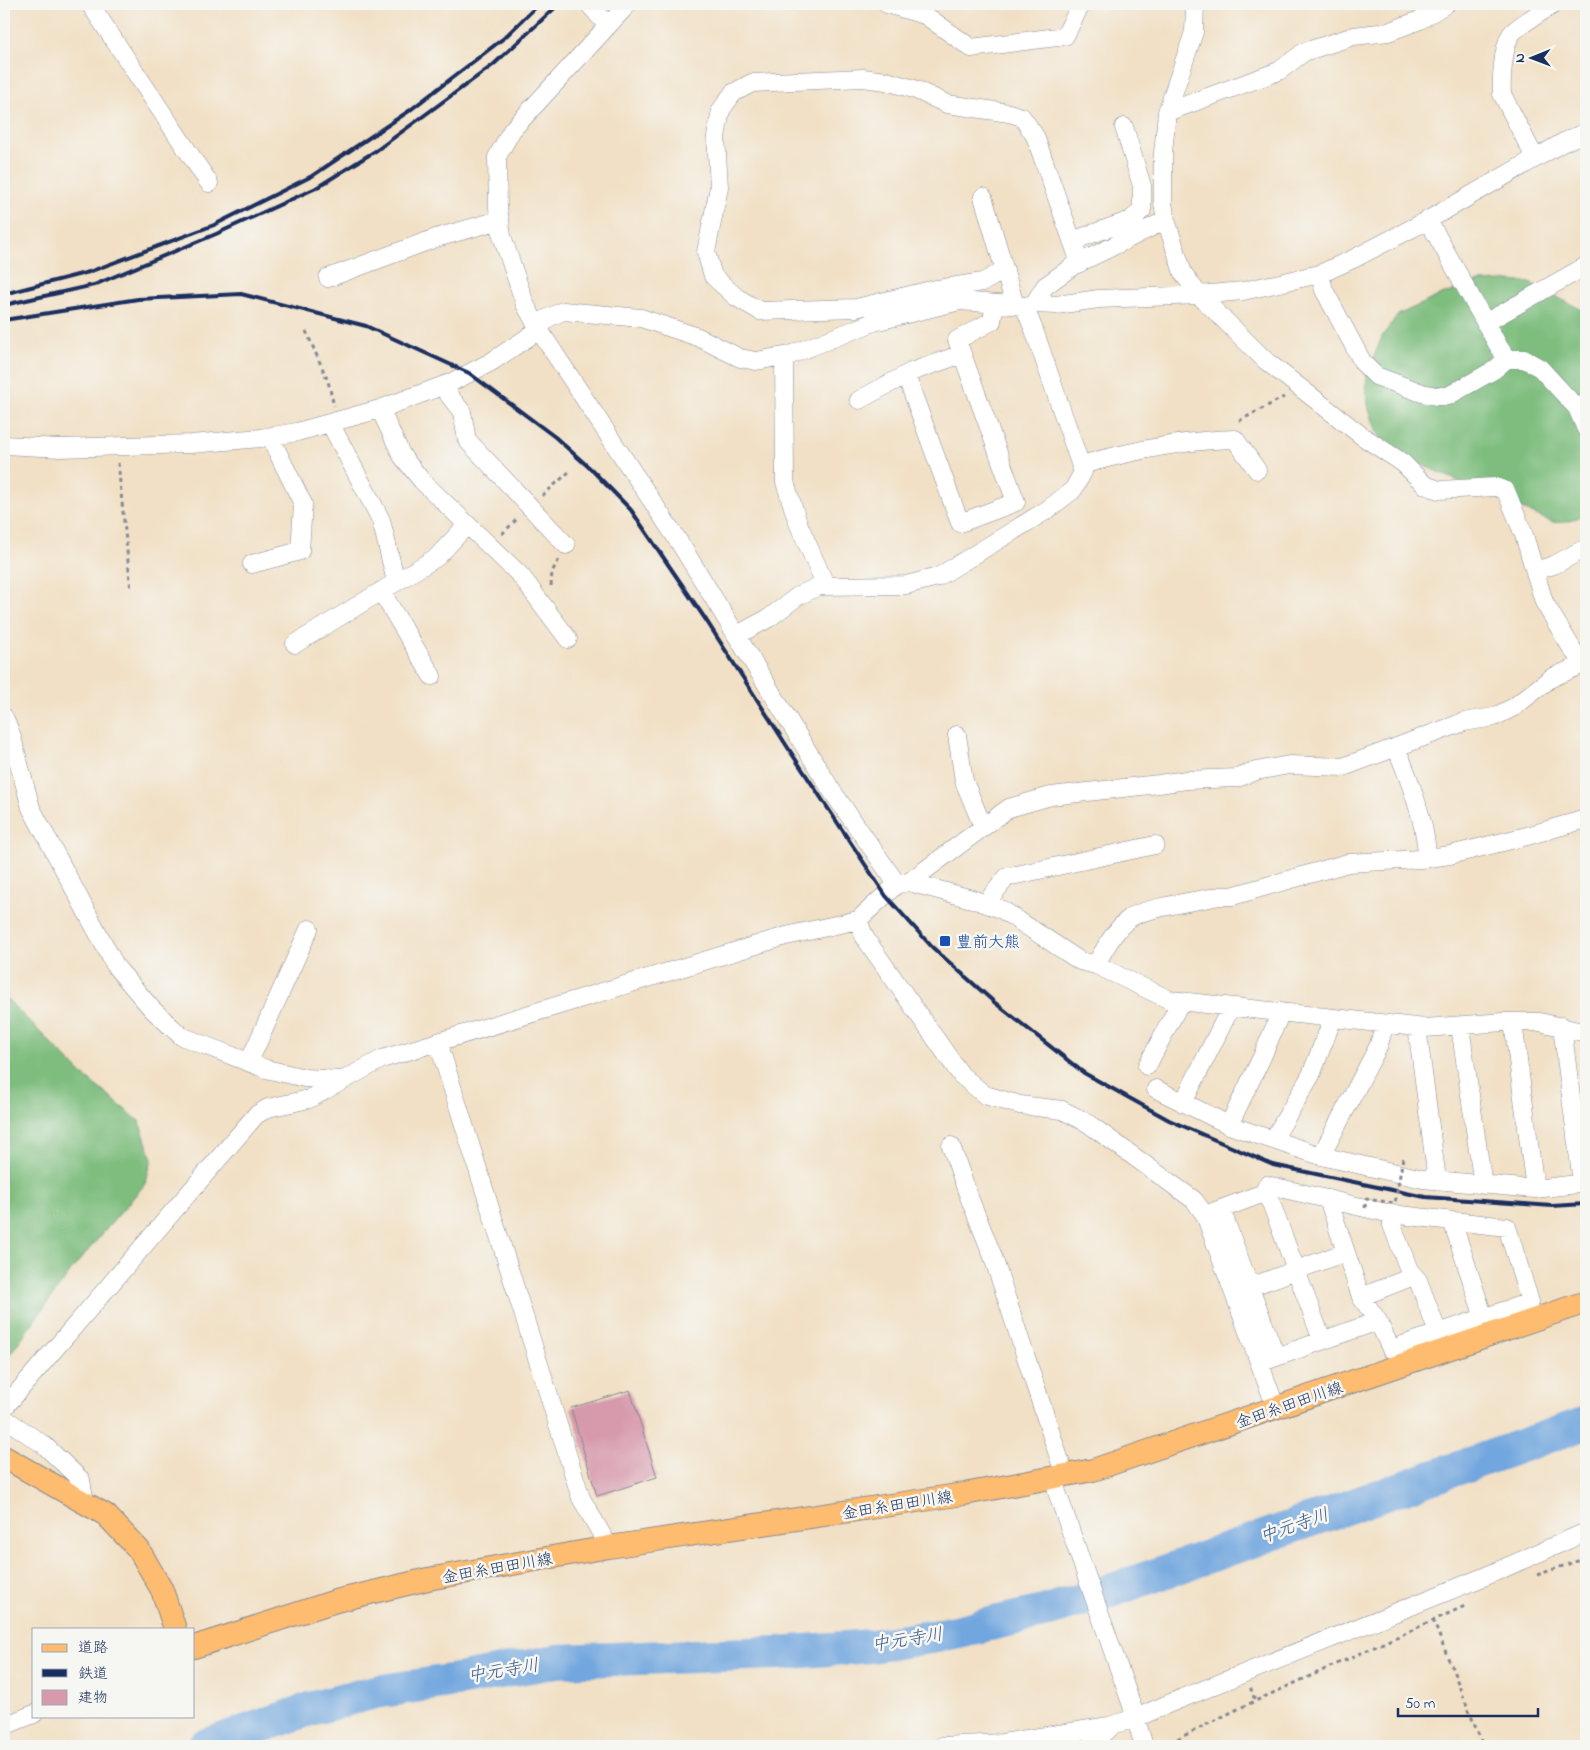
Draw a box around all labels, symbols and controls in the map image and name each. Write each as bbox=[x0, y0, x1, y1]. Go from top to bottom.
north arrow bbox=[1508, 32, 1558, 82]
text: N bbox=[1510, 53, 1531, 63]
place label: 豊前大熊 bbox=[956, 931, 1020, 955]
marker: 豊前大熊 bbox=[938, 934, 952, 948]
street label: 金田糸田田川線 bbox=[1233, 1376, 1347, 1435]
street label: 金田糸田田川線 bbox=[840, 1485, 955, 1527]
water label: 中元寺川 bbox=[1256, 1503, 1333, 1551]
street label: 金田糸田田川線 bbox=[440, 1547, 555, 1591]
water label: 中元寺川 bbox=[870, 1623, 945, 1659]
legend bbox=[32, 1628, 195, 1718]
text: 道路 bbox=[78, 1637, 108, 1659]
water label: 中元寺川 bbox=[466, 1654, 541, 1690]
text: 鉄道 bbox=[78, 1663, 108, 1685]
scale bar bbox=[1398, 1685, 1538, 1717]
text: 建物 bbox=[78, 1687, 108, 1709]
text: 50 m bbox=[1405, 1693, 1436, 1715]

